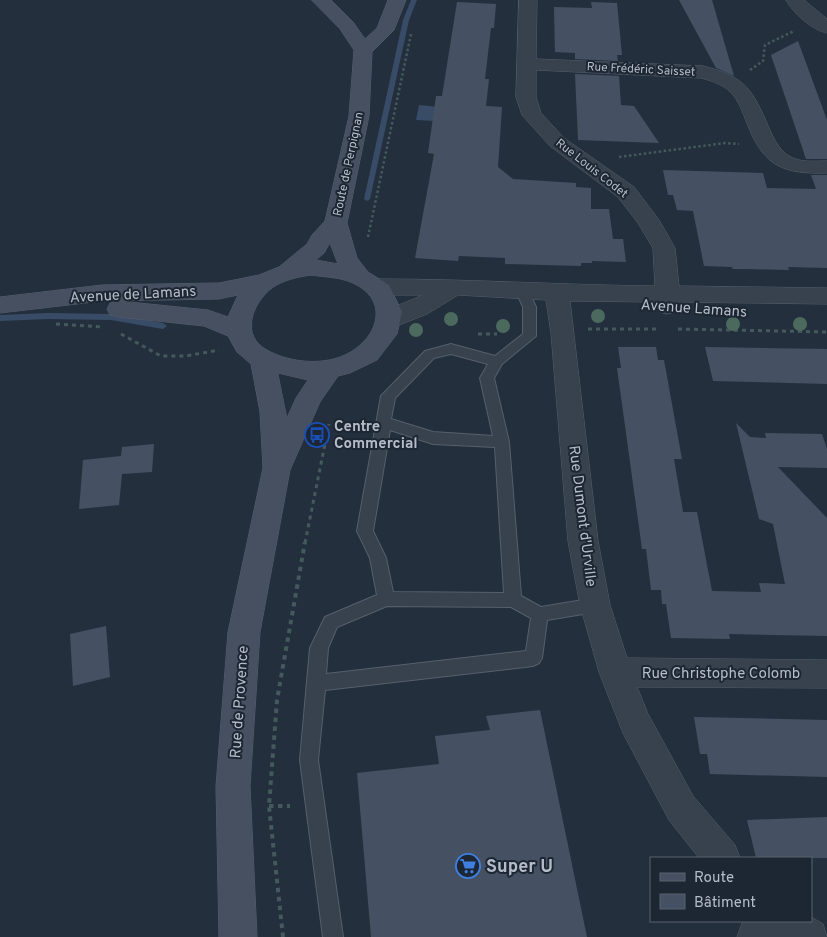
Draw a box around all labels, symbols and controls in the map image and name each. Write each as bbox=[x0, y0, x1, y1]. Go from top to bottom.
street label: Rue Frédéric Saisset bbox=[586, 59, 696, 81]
street label: Route de Perpignan bbox=[330, 111, 368, 218]
street label: Rue Louis Codet bbox=[552, 135, 631, 202]
street label: Avenue de Lamans bbox=[69, 283, 197, 308]
street label: Avenue Lamans bbox=[640, 296, 748, 323]
place label: Centre Commercial bbox=[334, 418, 418, 454]
bus stop icon: Centre Commercial bbox=[304, 422, 330, 448]
street label: Rue Dumont d'Urville bbox=[563, 444, 600, 588]
street label: Rue de Provence bbox=[227, 645, 254, 759]
street label: Rue Christophe Colomb bbox=[642, 665, 800, 684]
supermarket icon: Super U bbox=[455, 853, 481, 879]
place label: Super U bbox=[486, 856, 553, 879]
legend bbox=[650, 857, 812, 922]
text: Route bbox=[694, 869, 734, 888]
text: Bâtiment bbox=[694, 894, 756, 913]

